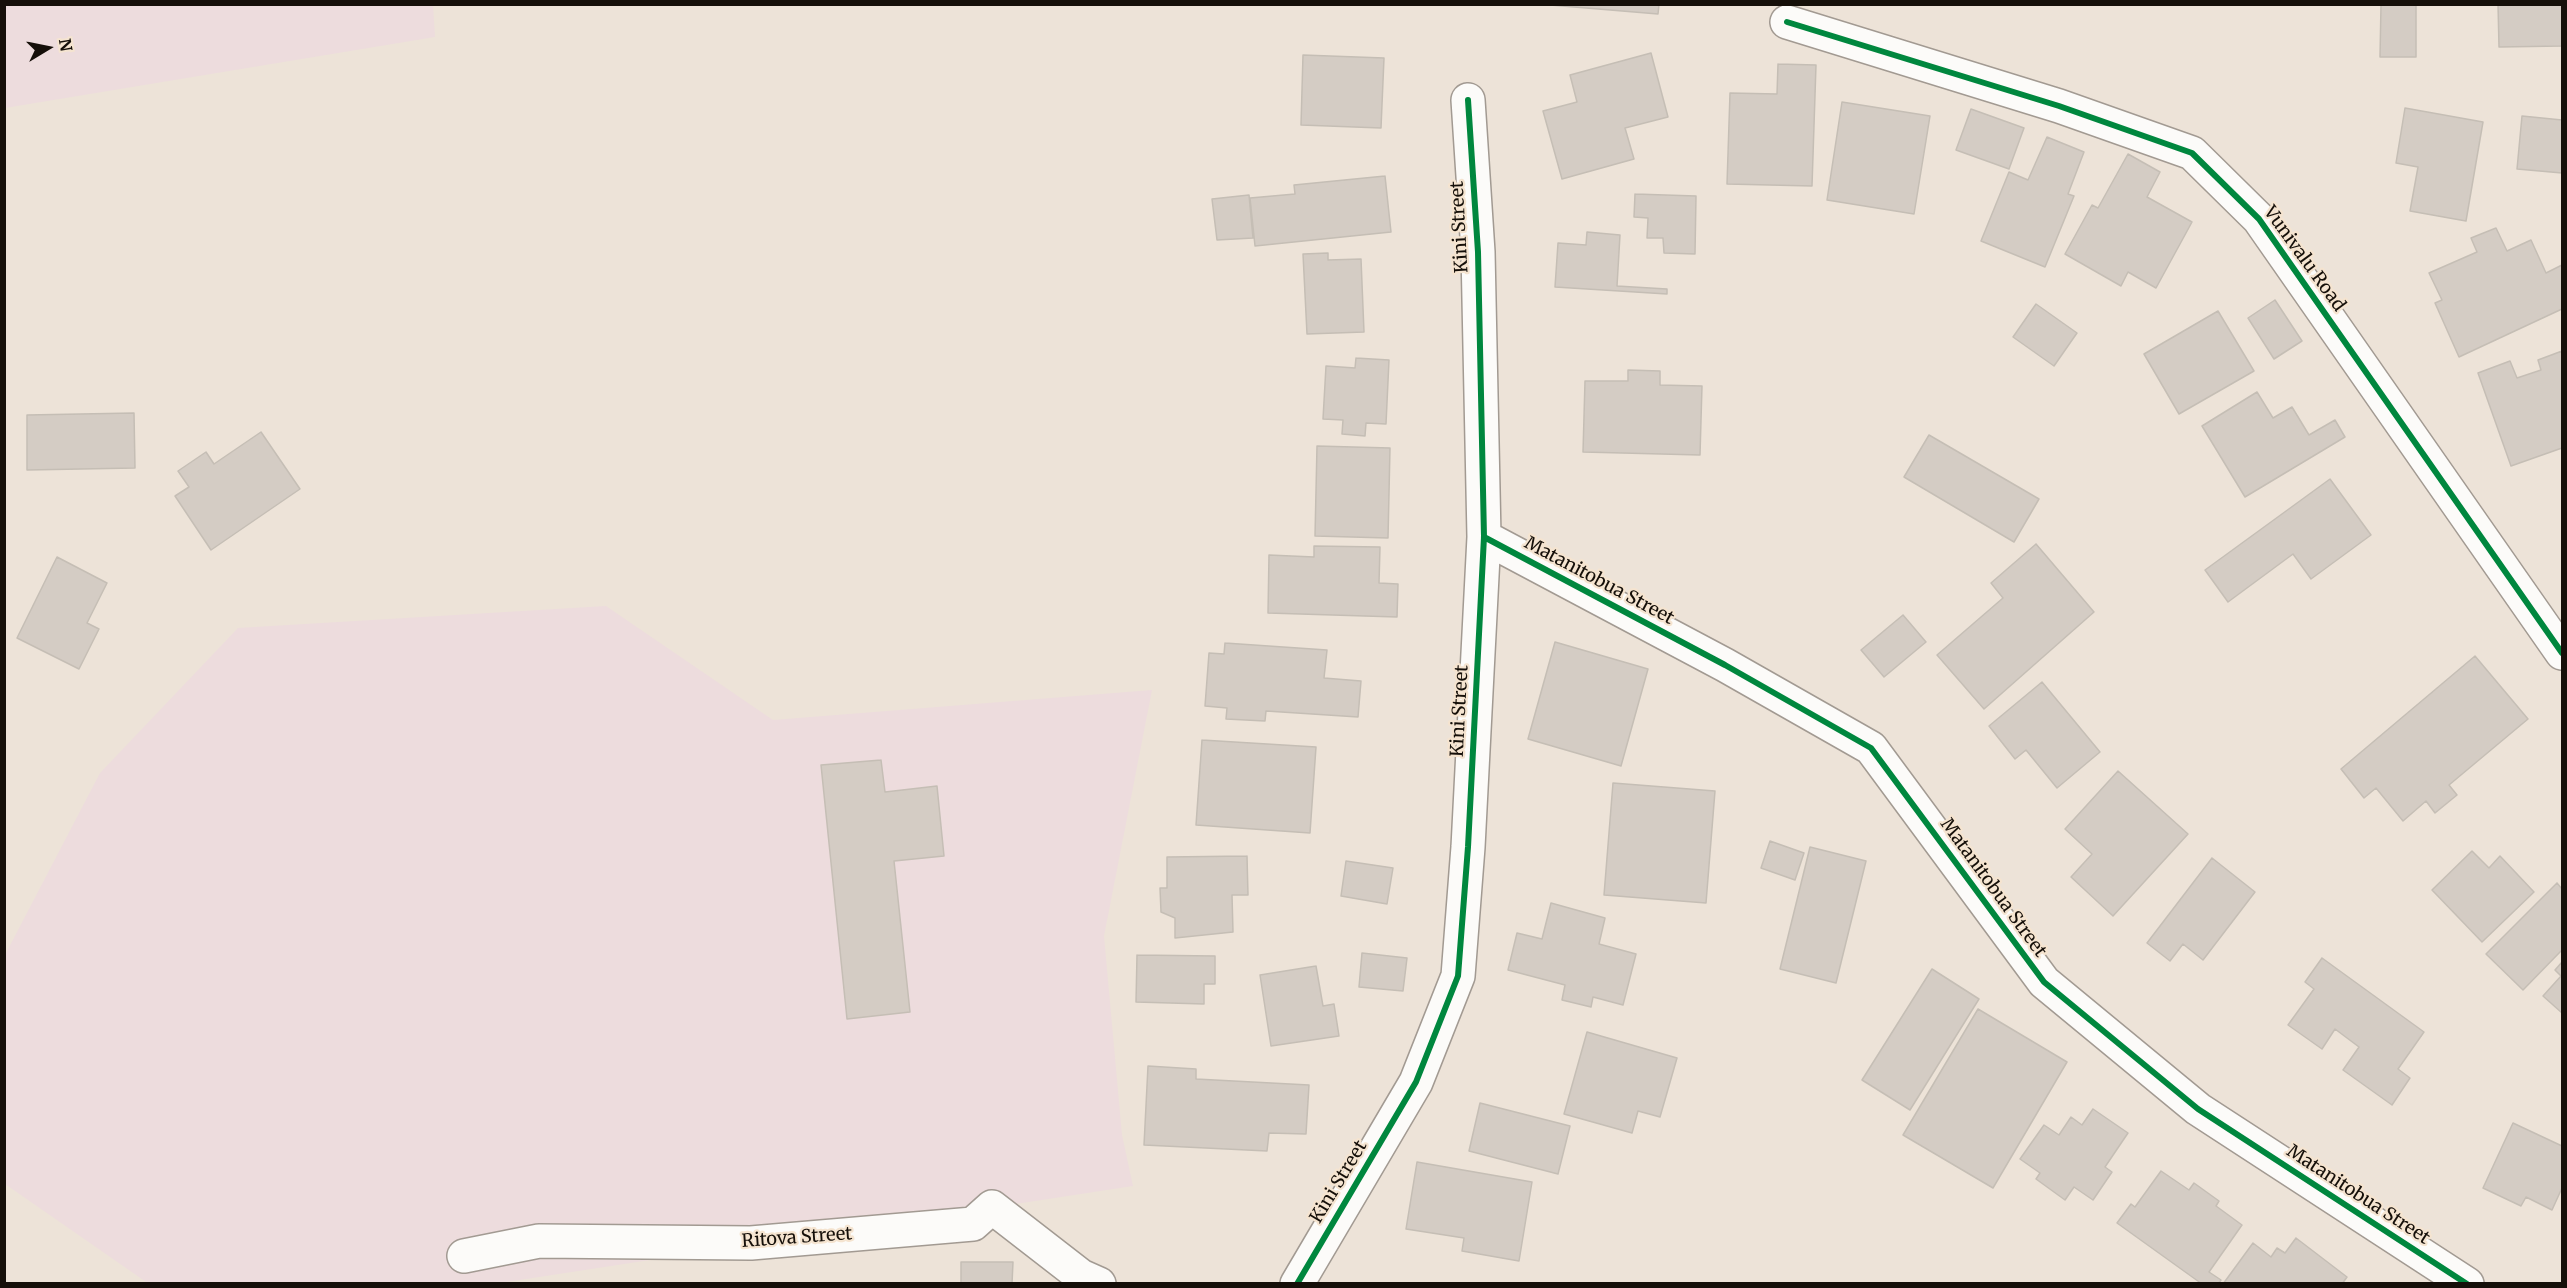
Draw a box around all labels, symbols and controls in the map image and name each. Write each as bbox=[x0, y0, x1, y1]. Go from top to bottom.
north arrow bbox=[18, 18, 78, 78]
text: N bbox=[55, 37, 77, 53]
street label: Kini Street bbox=[1447, 180, 1473, 274]
street label: Vunivalu Road bbox=[2259, 202, 2349, 316]
street label: Matanitobua Street bbox=[1521, 532, 1677, 630]
street label: Kini Street bbox=[1447, 664, 1473, 758]
street label: Matanitobua Street bbox=[1935, 814, 2051, 962]
street label: Kini Street bbox=[1306, 1137, 1372, 1227]
street label: Matanitobua Street bbox=[2282, 1141, 2434, 1249]
street label: Ritova Street bbox=[741, 1223, 853, 1253]

